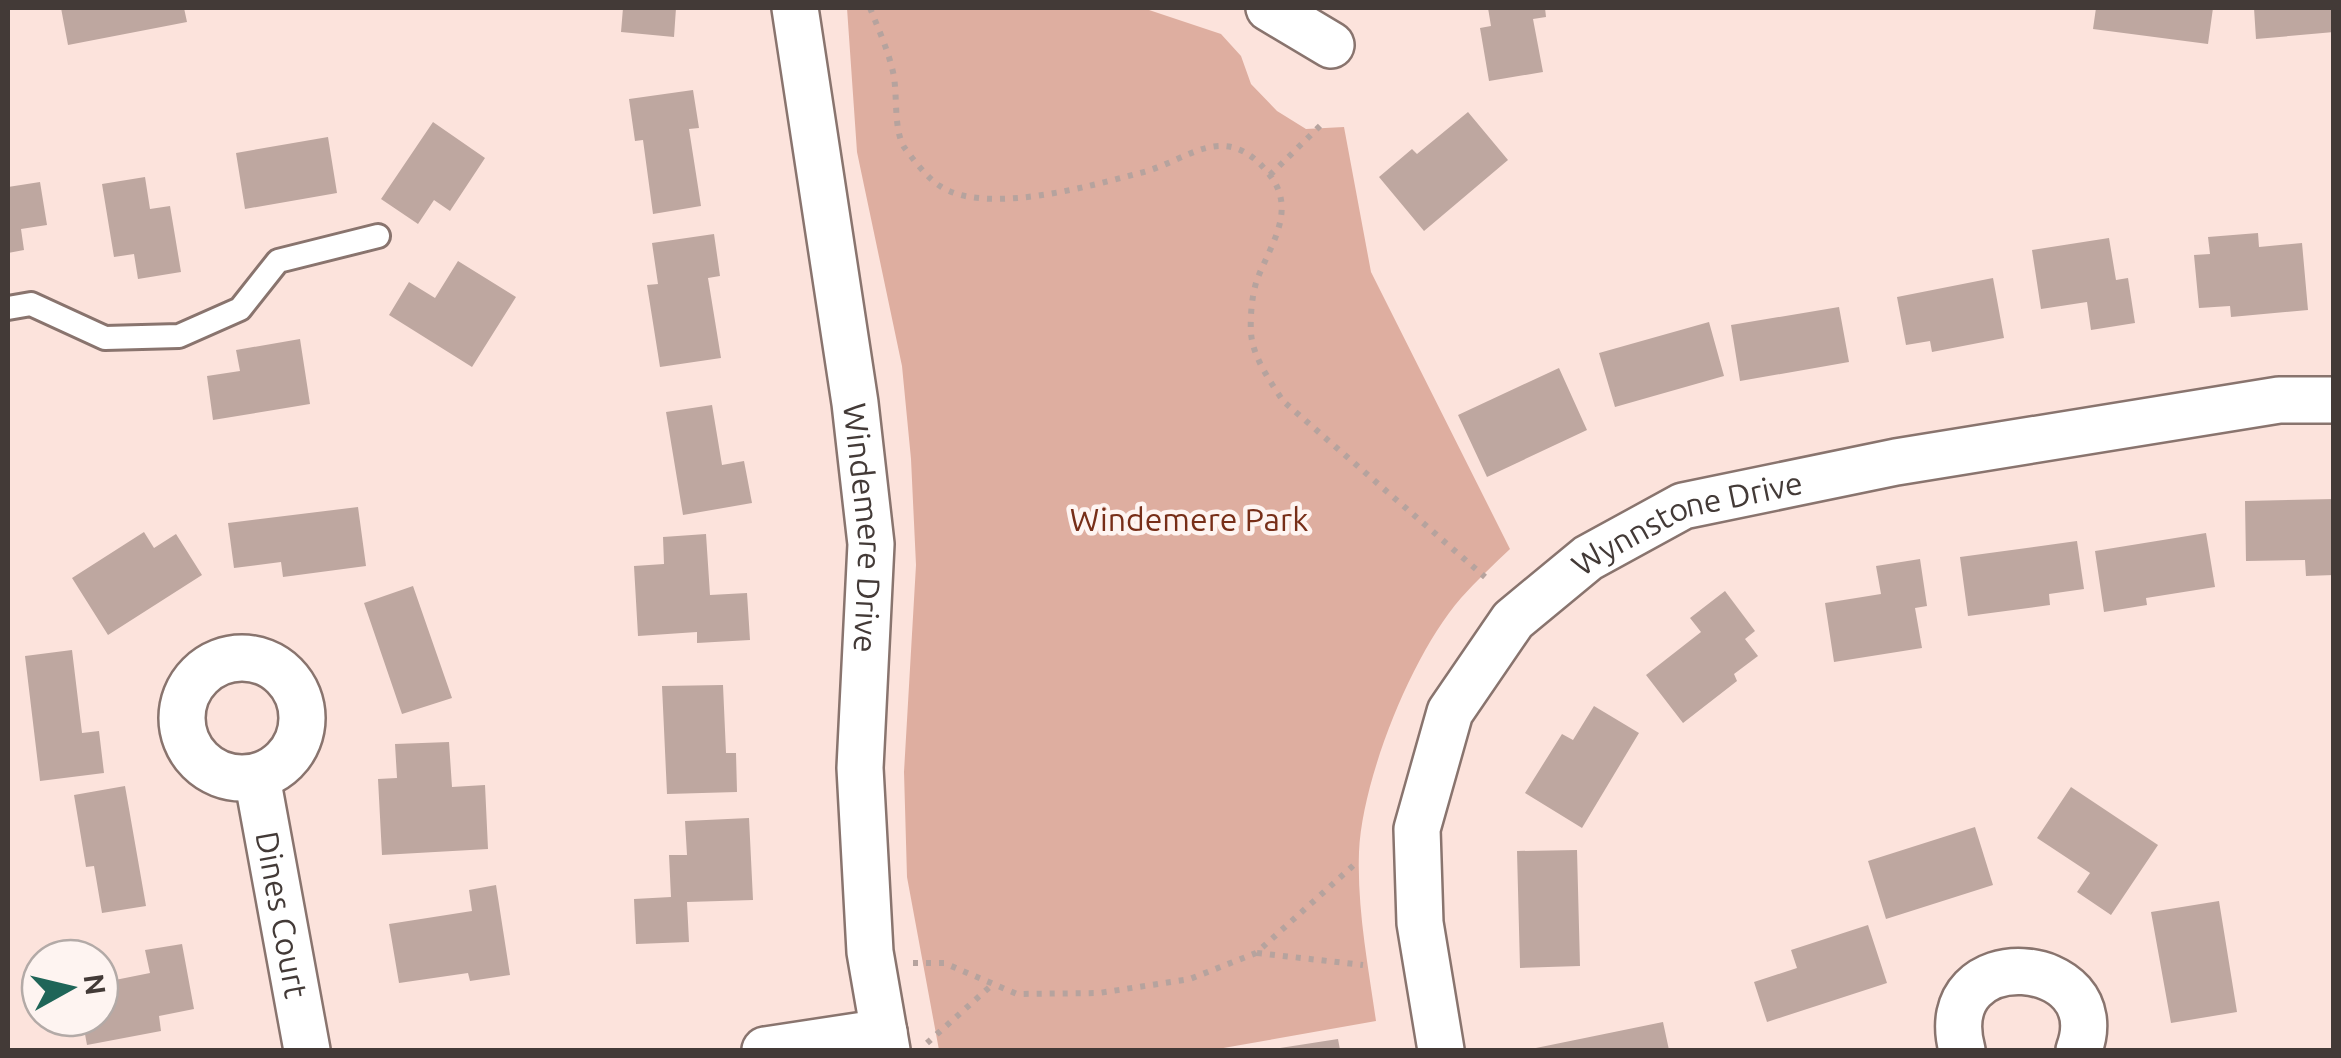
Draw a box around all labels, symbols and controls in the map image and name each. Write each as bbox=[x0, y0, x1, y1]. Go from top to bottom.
street label: Windemere Drive bbox=[837, 401, 889, 654]
street label: Wynnstone Drive bbox=[1564, 464, 1806, 582]
park label: Windemere Park bbox=[1070, 501, 1308, 537]
street label: Dines Court bbox=[249, 828, 315, 1001]
north arrow bbox=[20, 938, 120, 1038]
text: N bbox=[78, 972, 112, 997]

